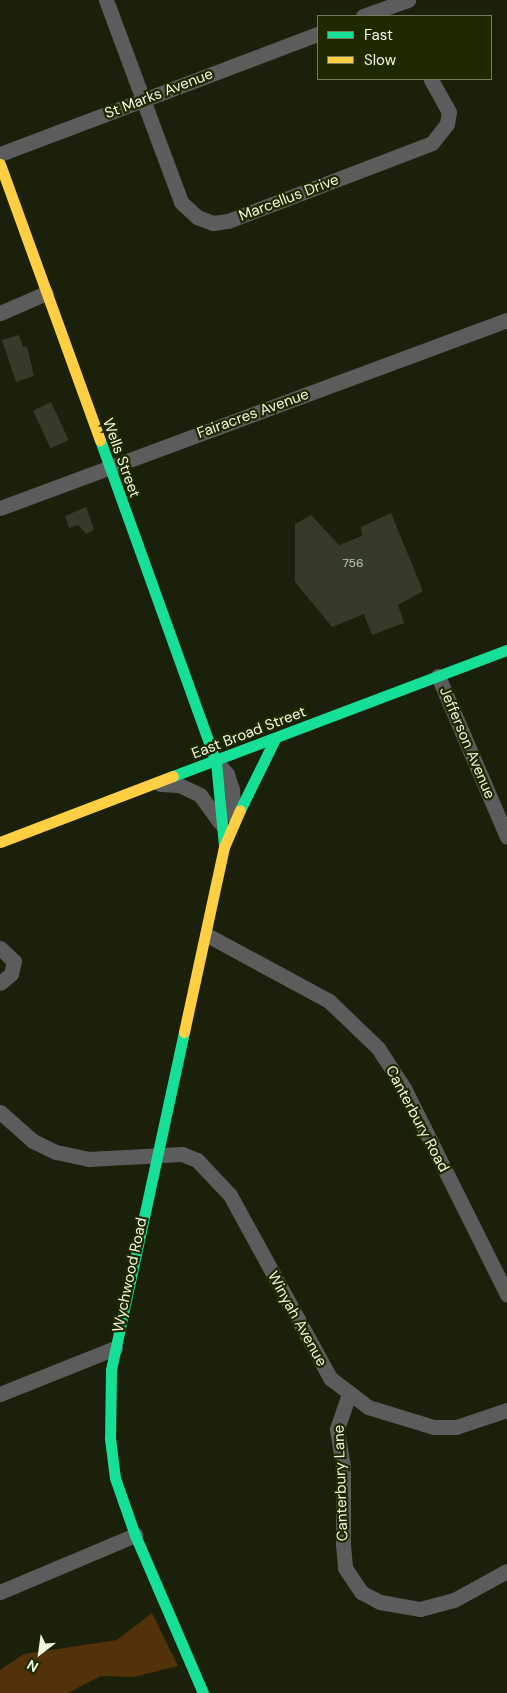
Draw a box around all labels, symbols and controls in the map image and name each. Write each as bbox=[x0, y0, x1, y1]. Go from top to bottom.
legend bbox=[317, 15, 492, 80]
text: Fast bbox=[364, 25, 393, 45]
text: Slow bbox=[364, 50, 396, 70]
street label: St Marks Avenue bbox=[102, 65, 216, 123]
street label: Marcellus Drive bbox=[237, 171, 341, 225]
street label: Fairacres Avenue bbox=[195, 385, 311, 443]
street label: Wells Street bbox=[98, 416, 144, 500]
house number: 756 bbox=[343, 557, 363, 571]
street label: Jefferson Avenue bbox=[435, 684, 499, 802]
street label: East Broad Street bbox=[189, 703, 309, 763]
street label: Canterbury Road bbox=[381, 1063, 453, 1175]
street label: Wychwood Road bbox=[109, 1216, 151, 1334]
street label: Winyah Avenue bbox=[263, 1268, 331, 1370]
street label: Canterbury Lane bbox=[330, 1425, 352, 1541]
north arrow bbox=[15, 1628, 65, 1678]
text: N bbox=[24, 1656, 41, 1676]

